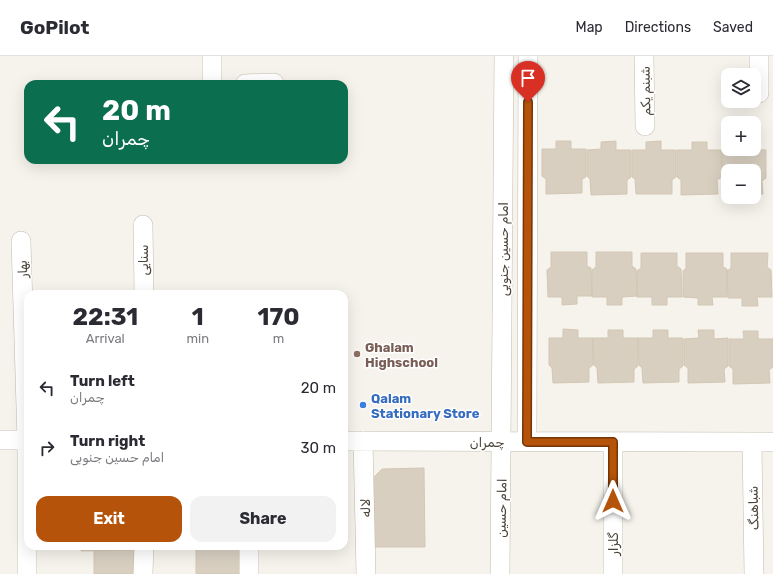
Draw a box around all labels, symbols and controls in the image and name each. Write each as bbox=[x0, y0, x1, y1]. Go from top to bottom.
text: GoPilot bbox=[20, 16, 89, 39]
text: Map bbox=[576, 19, 603, 36]
text: Directions bbox=[625, 19, 691, 36]
text: Saved bbox=[713, 19, 753, 36]
pin bbox=[511, 61, 545, 102]
street label: شبنم یکم bbox=[638, 66, 654, 116]
icon: arrive bbox=[517, 67, 539, 89]
map controls bbox=[721, 68, 761, 204]
button: layers bbox=[721, 68, 761, 108]
text: 20 m bbox=[102, 94, 171, 127]
icon: left bbox=[36, 96, 88, 148]
button: + bbox=[721, 116, 761, 156]
text: چمران bbox=[102, 128, 150, 150]
button: − bbox=[721, 164, 761, 204]
street label: امام حسین جنوبی bbox=[496, 202, 512, 296]
street label: سنایی bbox=[136, 245, 152, 275]
street label: بهار bbox=[15, 260, 31, 279]
text: 22:31 bbox=[72, 303, 138, 331]
text: 1 bbox=[192, 303, 204, 331]
text: 170 bbox=[258, 303, 300, 331]
text: Arrival bbox=[86, 331, 125, 346]
text: min bbox=[187, 331, 209, 346]
text: m bbox=[273, 331, 284, 346]
place label: Ghalam Highschool bbox=[365, 340, 438, 370]
marker: Ghalam Highschool bbox=[352, 349, 362, 359]
text: Turn left bbox=[70, 372, 135, 390]
icon: left bbox=[36, 377, 58, 399]
text: 20 m bbox=[301, 379, 336, 397]
text: چمران bbox=[70, 390, 105, 405]
place label: Qalam Stationary Store bbox=[371, 391, 480, 421]
marker: Qalam Stationary Store bbox=[358, 400, 368, 410]
text: Turn right bbox=[70, 432, 145, 450]
street label: چمران bbox=[470, 435, 504, 451]
icon: right bbox=[36, 437, 58, 459]
text: 30 m bbox=[300, 439, 336, 457]
text: امام حسین جنوبی bbox=[70, 450, 164, 465]
street label: امام حسین bbox=[493, 478, 511, 538]
position arrow bbox=[592, 480, 634, 522]
street label: شباهنگ bbox=[746, 486, 761, 530]
button: Exit bbox=[36, 496, 182, 542]
button: Share bbox=[190, 496, 336, 542]
street label: لاله bbox=[358, 498, 373, 517]
street label: گلزار bbox=[606, 532, 622, 557]

